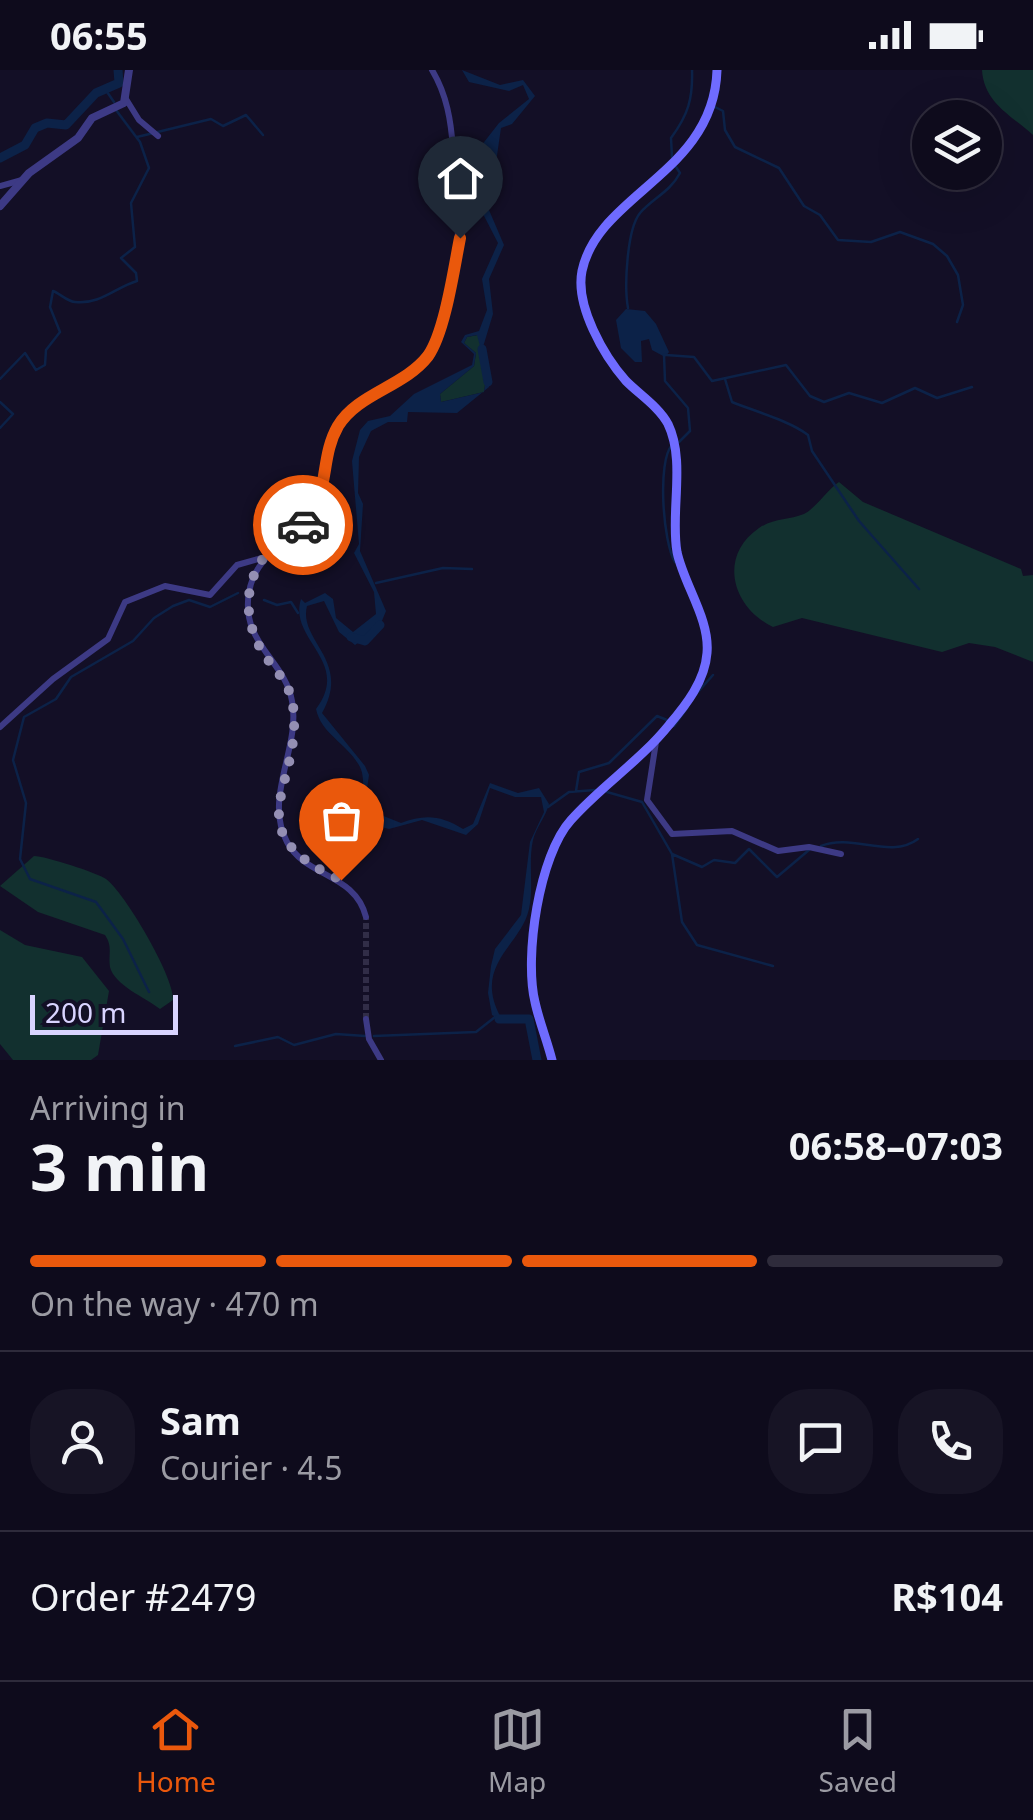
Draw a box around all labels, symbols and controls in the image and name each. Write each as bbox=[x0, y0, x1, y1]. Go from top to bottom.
text: 06:55 bbox=[50, 9, 148, 61]
map controls bbox=[912, 100, 1002, 190]
button: layers bbox=[912, 100, 1002, 190]
pin bbox=[418, 136, 503, 239]
icon: home bbox=[433, 151, 488, 206]
courier bbox=[253, 475, 353, 575]
icon: car bbox=[276, 498, 331, 553]
pin bbox=[299, 778, 384, 881]
icon: bag bbox=[314, 793, 369, 848]
scale bar bbox=[30, 990, 178, 1034]
text: 200 m bbox=[45, 993, 127, 1031]
text: Arriving in bbox=[30, 1086, 185, 1129]
text: 06:58–07:03 bbox=[789, 1119, 1003, 1171]
text: 3 min bbox=[30, 1122, 209, 1210]
text: On the way · 470 m bbox=[30, 1282, 319, 1325]
button: person bbox=[30, 1389, 135, 1494]
button: chat bbox=[768, 1389, 873, 1494]
button: phone bbox=[898, 1389, 1003, 1494]
text: Sam bbox=[160, 1394, 241, 1446]
text: Courier · 4.5 bbox=[160, 1446, 343, 1489]
text: Order #2479 bbox=[30, 1570, 256, 1622]
text: R$104 bbox=[891, 1570, 1003, 1622]
tab: Home bbox=[136, 1702, 216, 1800]
tab: Map bbox=[488, 1702, 546, 1800]
tab: Saved bbox=[819, 1702, 897, 1800]

